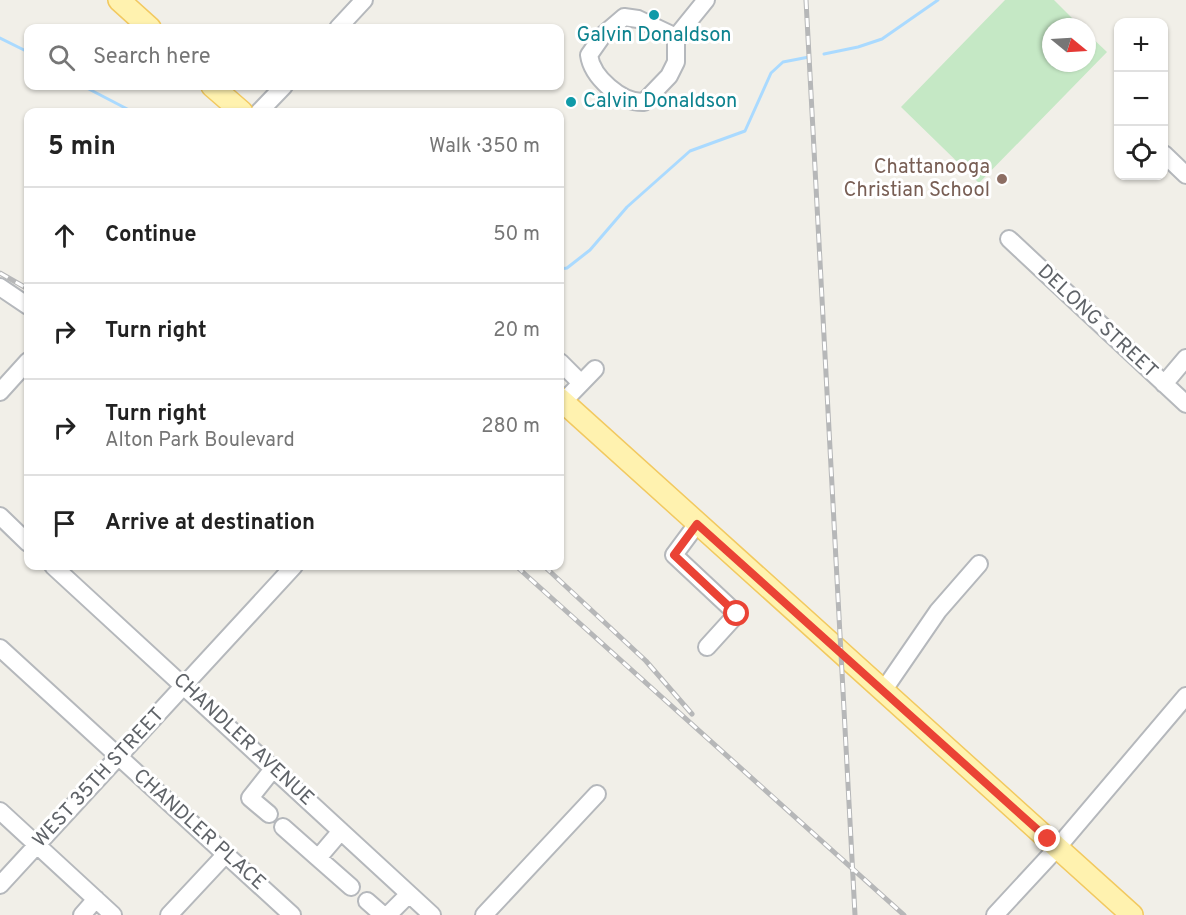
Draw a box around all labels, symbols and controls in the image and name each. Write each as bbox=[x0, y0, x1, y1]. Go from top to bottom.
marker: Galvin Donaldson bbox=[647, 8, 661, 22]
north arrow bbox=[1042, 18, 1096, 72]
map controls bbox=[1114, 18, 1168, 180]
button: + bbox=[1114, 18, 1168, 72]
place label: Galvin Donaldson bbox=[576, 23, 732, 49]
search box bbox=[24, 24, 564, 90]
icon: search bbox=[45, 41, 78, 74]
text: Search here bbox=[93, 44, 211, 71]
button: − bbox=[1114, 72, 1168, 126]
place label: Calvin Donaldson bbox=[583, 89, 737, 115]
marker: Calvin Donaldson bbox=[564, 95, 578, 109]
button: locate bbox=[1114, 126, 1168, 180]
text: 5 min bbox=[48, 131, 116, 164]
text: Walk · 350 m bbox=[429, 134, 540, 160]
place label: Chattanooga Christian School bbox=[844, 155, 990, 204]
marker: Chattanooga Christian School bbox=[995, 172, 1009, 186]
icon: ahead bbox=[48, 219, 81, 252]
text: Continue bbox=[105, 222, 196, 249]
text: 50 m bbox=[493, 222, 540, 248]
street label: DELONG STREET bbox=[1031, 259, 1163, 385]
icon: right bbox=[48, 315, 81, 348]
text: Turn right bbox=[105, 318, 207, 345]
text: 20 m bbox=[493, 318, 540, 344]
text: Turn right bbox=[105, 401, 207, 428]
icon: right bbox=[48, 411, 81, 444]
text: 280 m bbox=[481, 414, 540, 440]
text: Alton Park Boulevard bbox=[105, 428, 295, 454]
icon: arrive bbox=[48, 507, 81, 540]
text: Arrive at destination bbox=[105, 510, 315, 537]
route start bbox=[723, 600, 749, 626]
street label: CHANDLER AVENUE bbox=[167, 668, 319, 812]
street label: WEST 35TH STREET bbox=[27, 703, 171, 853]
street label: CHANDLER PLACE bbox=[127, 764, 271, 896]
route end bbox=[1034, 825, 1060, 851]

